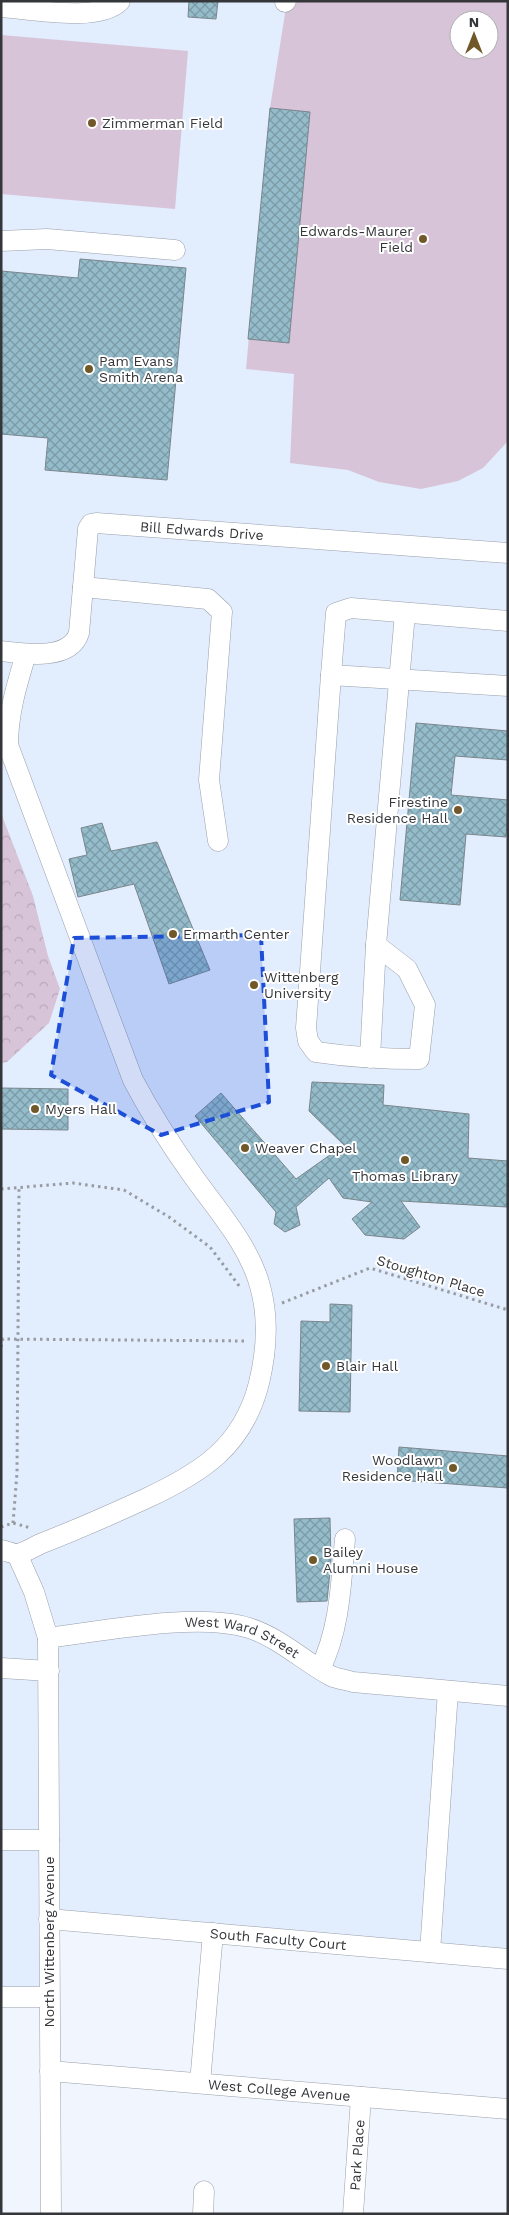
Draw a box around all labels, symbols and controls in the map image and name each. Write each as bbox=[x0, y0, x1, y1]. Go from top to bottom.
north arrow bbox=[449, 10, 499, 60]
text: N bbox=[469, 14, 479, 30]
place label: Zimmerman Field bbox=[102, 115, 223, 131]
marker: Zimmerman Field bbox=[86, 117, 98, 129]
place label: Edwards-Maurer Field bbox=[300, 223, 413, 255]
marker: Edwards-Maurer Field bbox=[417, 233, 429, 245]
place label: Pam Evans Smith Arena bbox=[99, 353, 183, 385]
marker: Pam Evans Smith Arena bbox=[83, 363, 95, 375]
street label: Bill Edwards Drive bbox=[140, 518, 264, 543]
place label: Firestine Residence Hall bbox=[347, 794, 449, 826]
marker: Firestine Residence Hall bbox=[452, 804, 464, 816]
place label: Ermarth Center bbox=[183, 926, 290, 942]
marker: Ermarth Center bbox=[167, 928, 179, 940]
place label: Wittenberg University bbox=[264, 969, 339, 1001]
marker: Wittenberg University bbox=[248, 979, 260, 991]
place label: Myers Hall bbox=[45, 1101, 117, 1117]
marker: Myers Hall bbox=[29, 1103, 41, 1115]
place label: Weaver Chapel bbox=[255, 1140, 357, 1156]
marker: Weaver Chapel bbox=[239, 1142, 251, 1154]
marker: Thomas Library bbox=[399, 1154, 411, 1166]
place label: Thomas Library bbox=[352, 1168, 459, 1184]
street label: Stoughton Place bbox=[375, 1252, 487, 1300]
place label: Blair Hall bbox=[336, 1358, 399, 1374]
marker: Blair Hall bbox=[320, 1360, 332, 1372]
place label: Woodlawn Residence Hall bbox=[342, 1452, 444, 1484]
marker: Woodlawn Residence Hall bbox=[447, 1462, 459, 1474]
place label: Bailey Alumni House bbox=[323, 1544, 418, 1576]
marker: Bailey Alumni House bbox=[307, 1554, 319, 1566]
street label: West Ward Street bbox=[185, 1614, 302, 1661]
street label: North Wittenberg Avenue bbox=[41, 1857, 57, 2027]
street label: South Faculty Court bbox=[209, 1925, 347, 1953]
street label: West College Avenue bbox=[207, 2076, 351, 2104]
street label: Park Place bbox=[347, 2119, 367, 2191]

